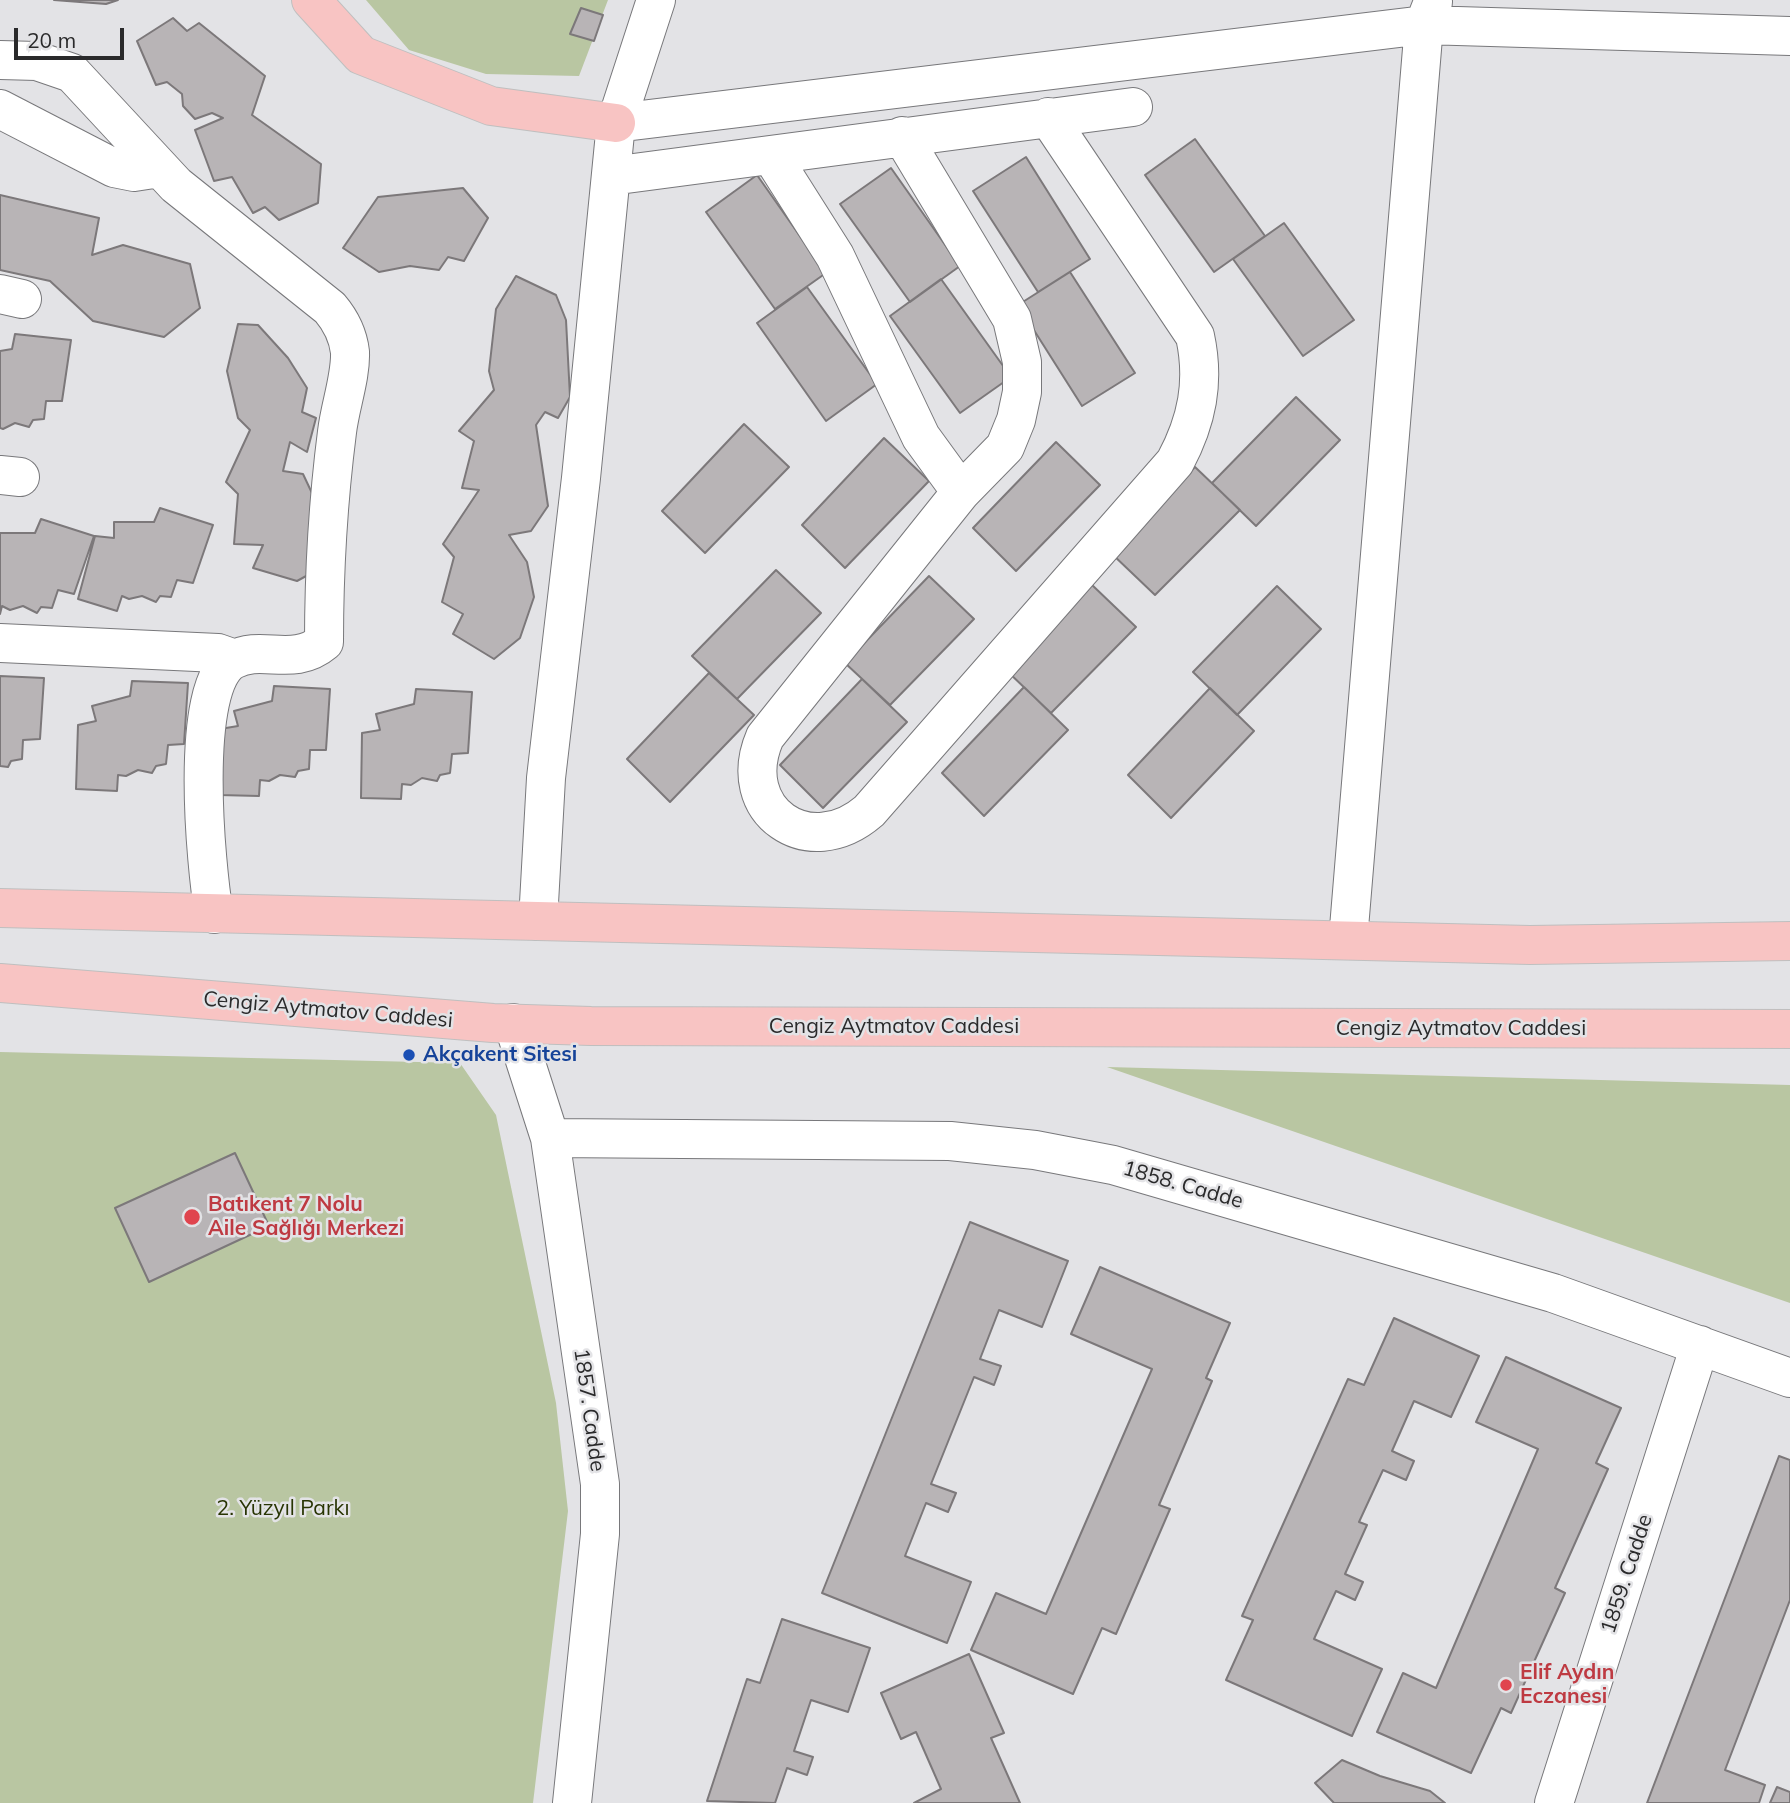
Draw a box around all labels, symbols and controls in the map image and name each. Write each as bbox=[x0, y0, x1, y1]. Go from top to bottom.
scale bar bbox=[18, 14, 128, 58]
text: 20 m bbox=[27, 27, 76, 53]
street label: Cengiz Aytmatov Caddesi bbox=[202, 987, 454, 1033]
street label: Cengiz Aytmatov Caddesi bbox=[769, 1014, 1019, 1040]
street label: Cengiz Aytmatov Caddesi bbox=[1336, 1016, 1586, 1042]
place label: Akçakent Sitesi bbox=[423, 1042, 577, 1068]
marker: Akçakent Sitesi bbox=[401, 1047, 417, 1063]
street label: 1858. Cadde bbox=[1120, 1156, 1246, 1214]
place label: Batıkent 7 Nolu Aile Sağlığı Merkezi bbox=[208, 1192, 404, 1242]
marker: Batıkent 7 Nolu Aile Sağlığı Merkezi bbox=[182, 1207, 202, 1227]
street label: 1857. Cadde bbox=[568, 1347, 610, 1473]
park label: 2. Yüzyıl Parkı bbox=[217, 1496, 349, 1522]
street label: 1859. Cadde bbox=[1596, 1511, 1658, 1637]
place label: Elif Aydın Eczanesi bbox=[1520, 1660, 1614, 1710]
marker: Elif Aydın Eczanesi bbox=[1498, 1677, 1514, 1693]

